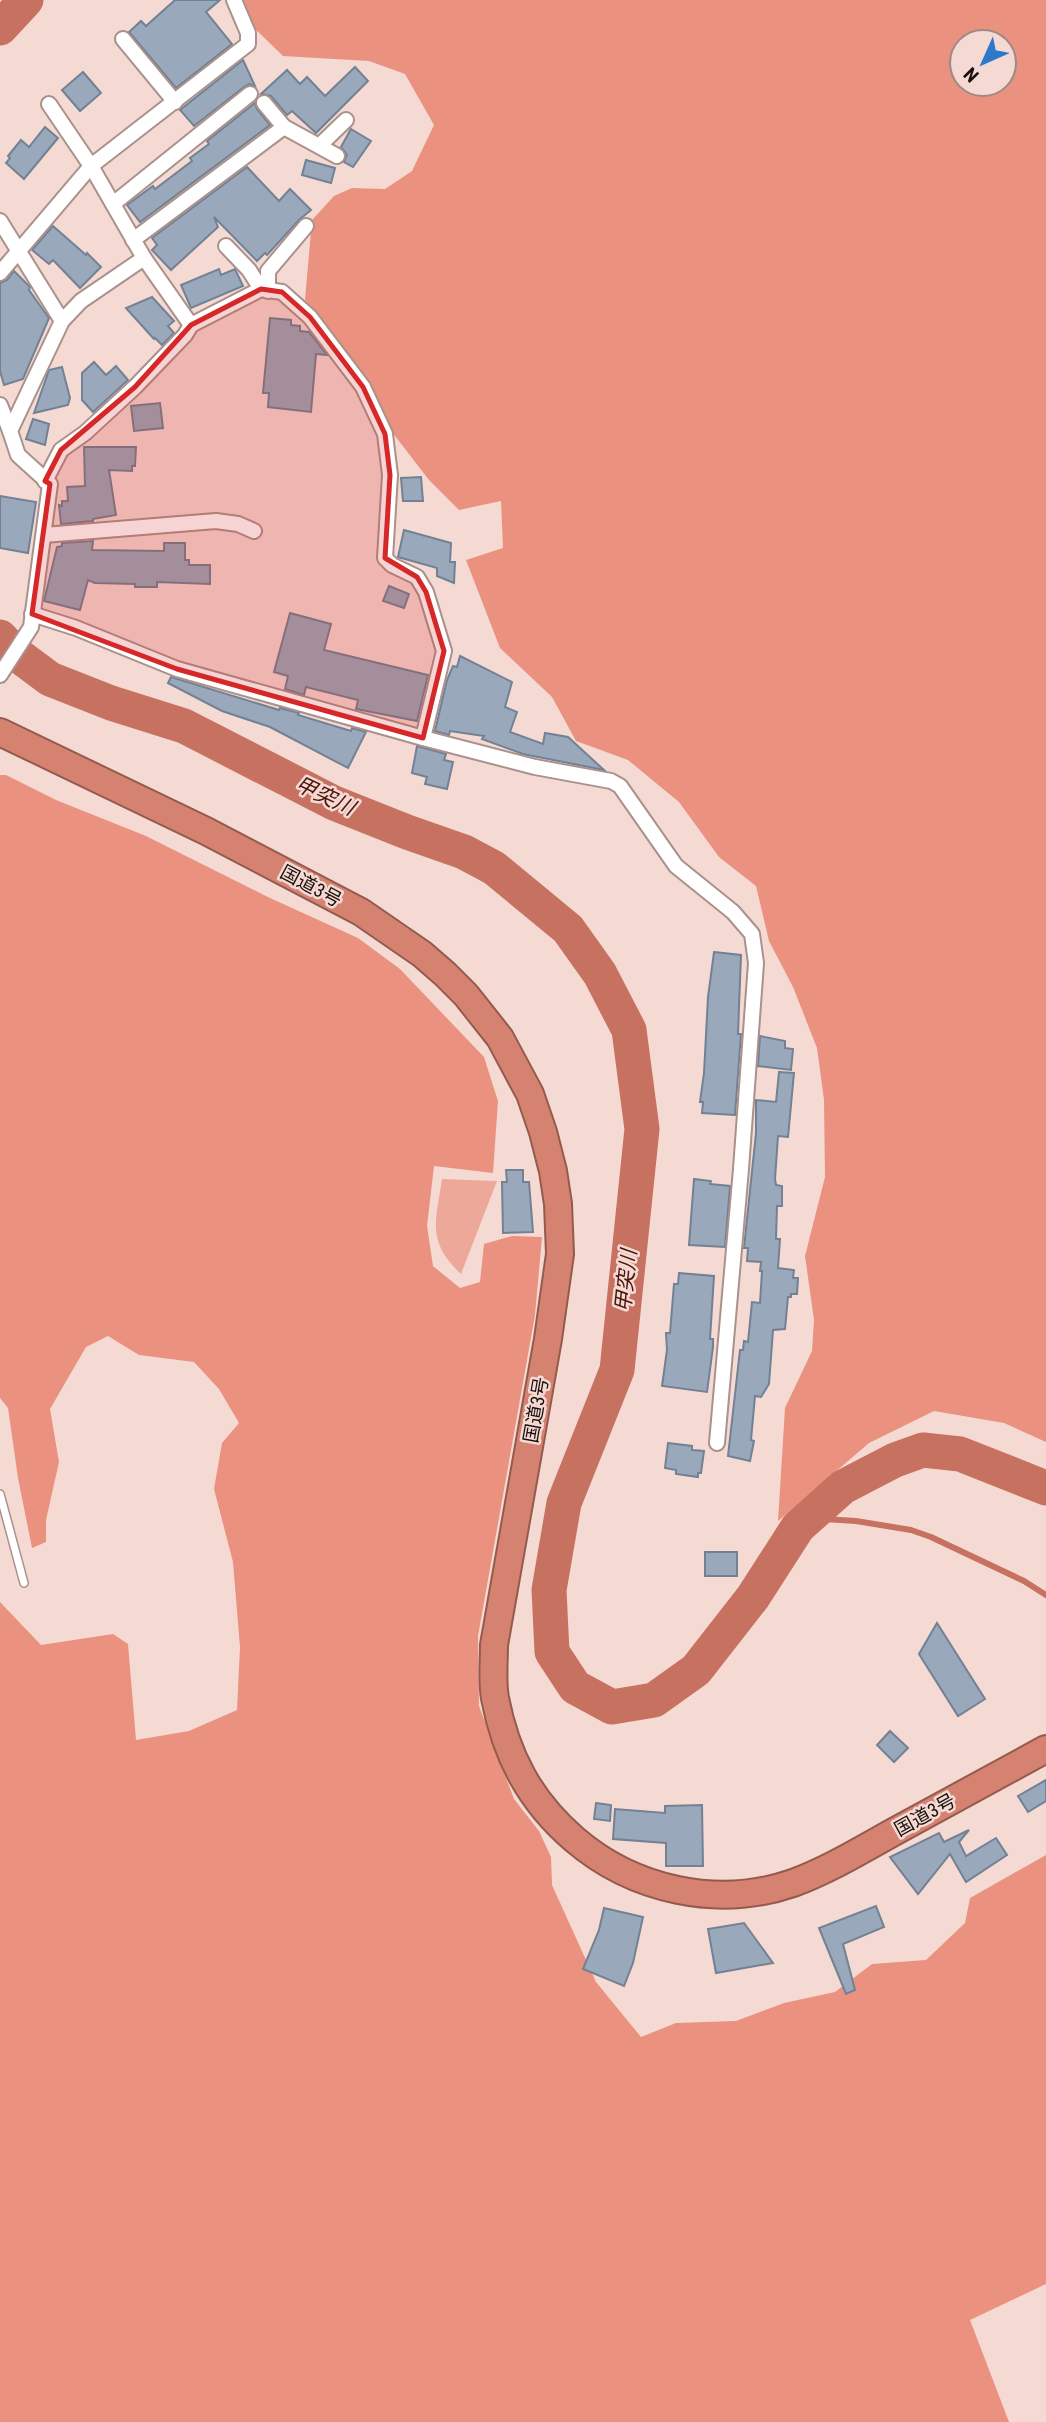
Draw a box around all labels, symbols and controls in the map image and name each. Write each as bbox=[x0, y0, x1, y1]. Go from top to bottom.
north arrow bbox=[948, 28, 1018, 98]
text: N bbox=[959, 62, 984, 87]
water label: 甲突川 bbox=[291, 772, 360, 821]
street label: 国道3号 bbox=[276, 860, 346, 912]
water label: 甲突川 bbox=[611, 1246, 641, 1314]
street label: 国道3号 bbox=[519, 1375, 553, 1445]
street label: 国道3号 bbox=[890, 1789, 960, 1841]

